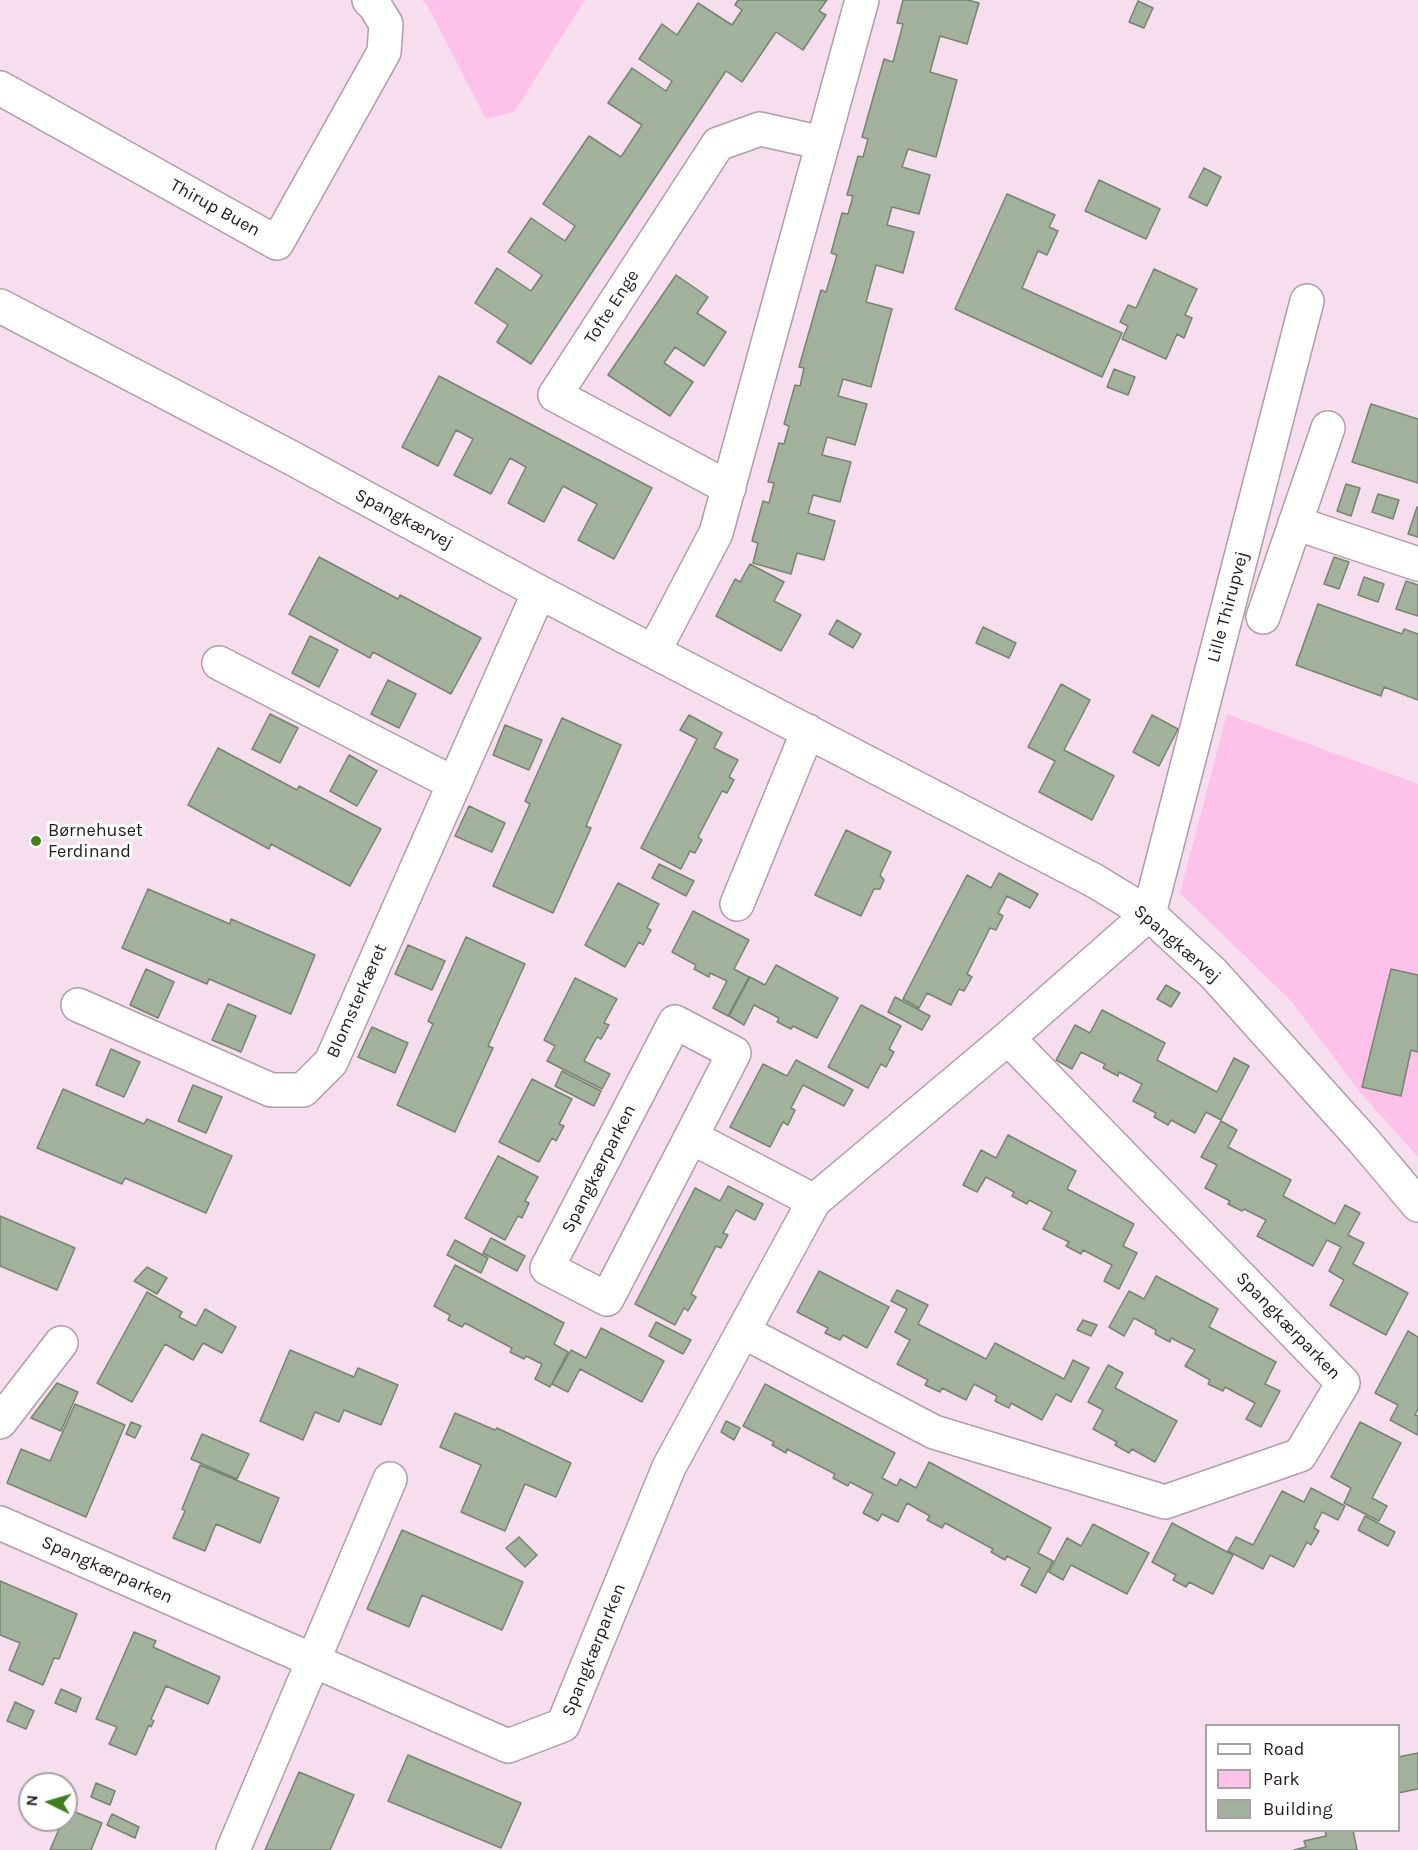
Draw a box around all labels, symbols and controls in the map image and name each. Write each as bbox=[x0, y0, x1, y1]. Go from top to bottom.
street label: Thirup Buen bbox=[166, 174, 264, 242]
street label: Tofte Enge bbox=[580, 266, 644, 348]
street label: Spangkærvej bbox=[351, 484, 457, 554]
street label: Lille Thirupvej bbox=[1203, 549, 1253, 665]
place label: Børnehuset Ferdinand bbox=[48, 820, 143, 862]
marker: Børnehuset Ferdinand bbox=[29, 834, 43, 848]
street label: Spangkærvej bbox=[1129, 900, 1225, 988]
street label: Blomsterkæret bbox=[322, 941, 392, 1061]
street label: Spangkærparken bbox=[557, 1101, 641, 1237]
street label: Spangkærparken bbox=[1231, 1268, 1345, 1384]
street label: Spangkærparken bbox=[38, 1531, 176, 1609]
street label: Spangkærparken bbox=[557, 1580, 631, 1720]
legend bbox=[1205, 1724, 1400, 1832]
text: Road bbox=[1263, 1738, 1304, 1760]
text: Park bbox=[1263, 1768, 1300, 1790]
north arrow bbox=[18, 1772, 78, 1832]
text: N bbox=[22, 1794, 42, 1807]
text: Building bbox=[1263, 1798, 1333, 1820]

